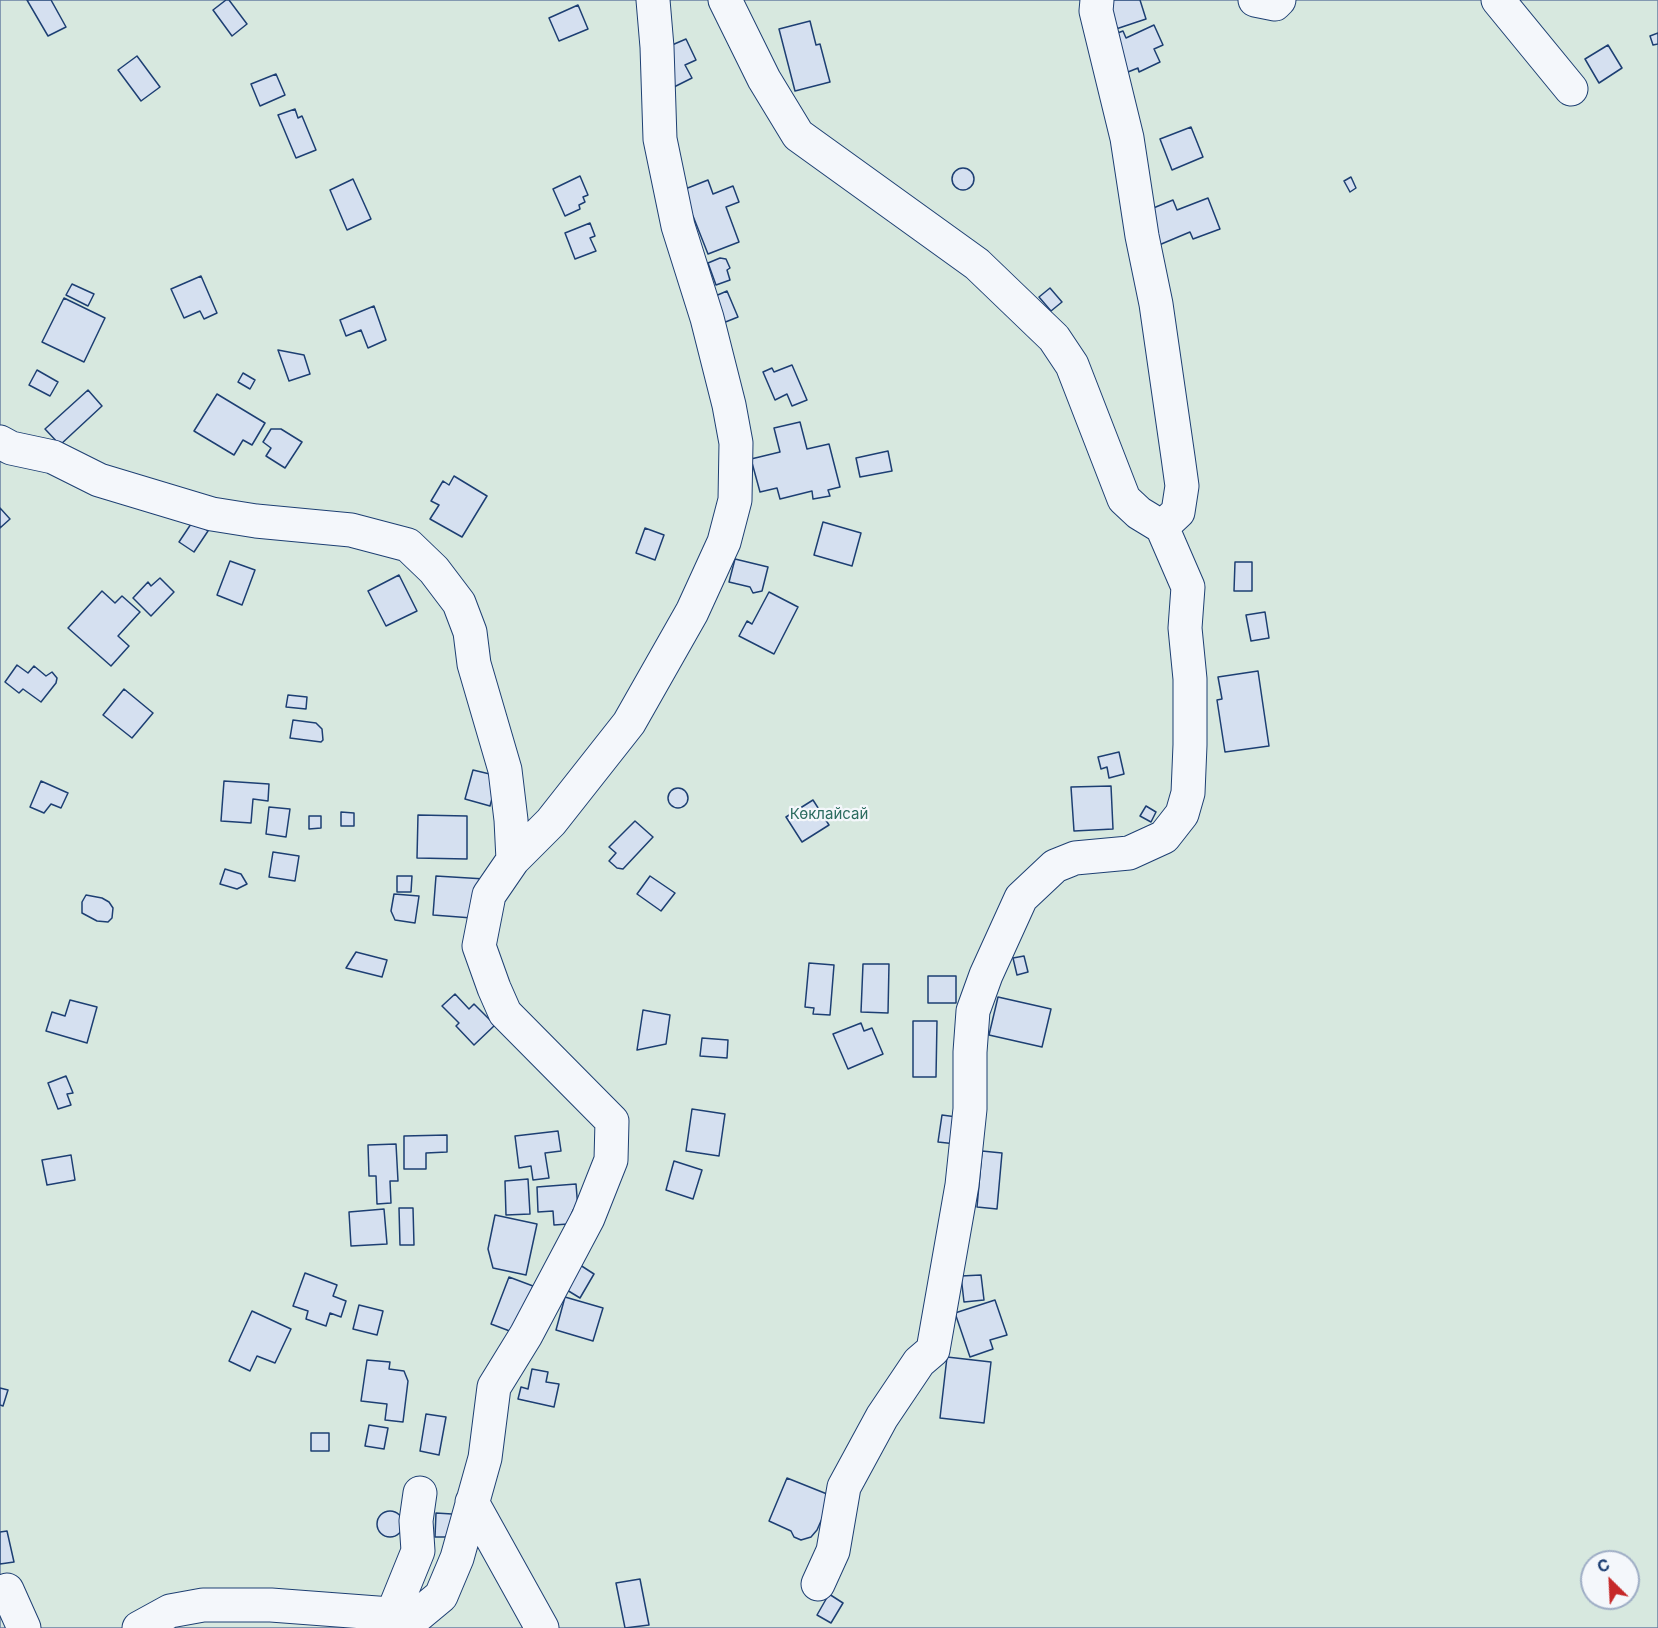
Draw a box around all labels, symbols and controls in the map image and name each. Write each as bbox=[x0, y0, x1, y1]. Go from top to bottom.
park label: Көклайсай bbox=[790, 805, 868, 823]
north arrow bbox=[1580, 1550, 1640, 1610]
text: С bbox=[1594, 1554, 1613, 1577]

